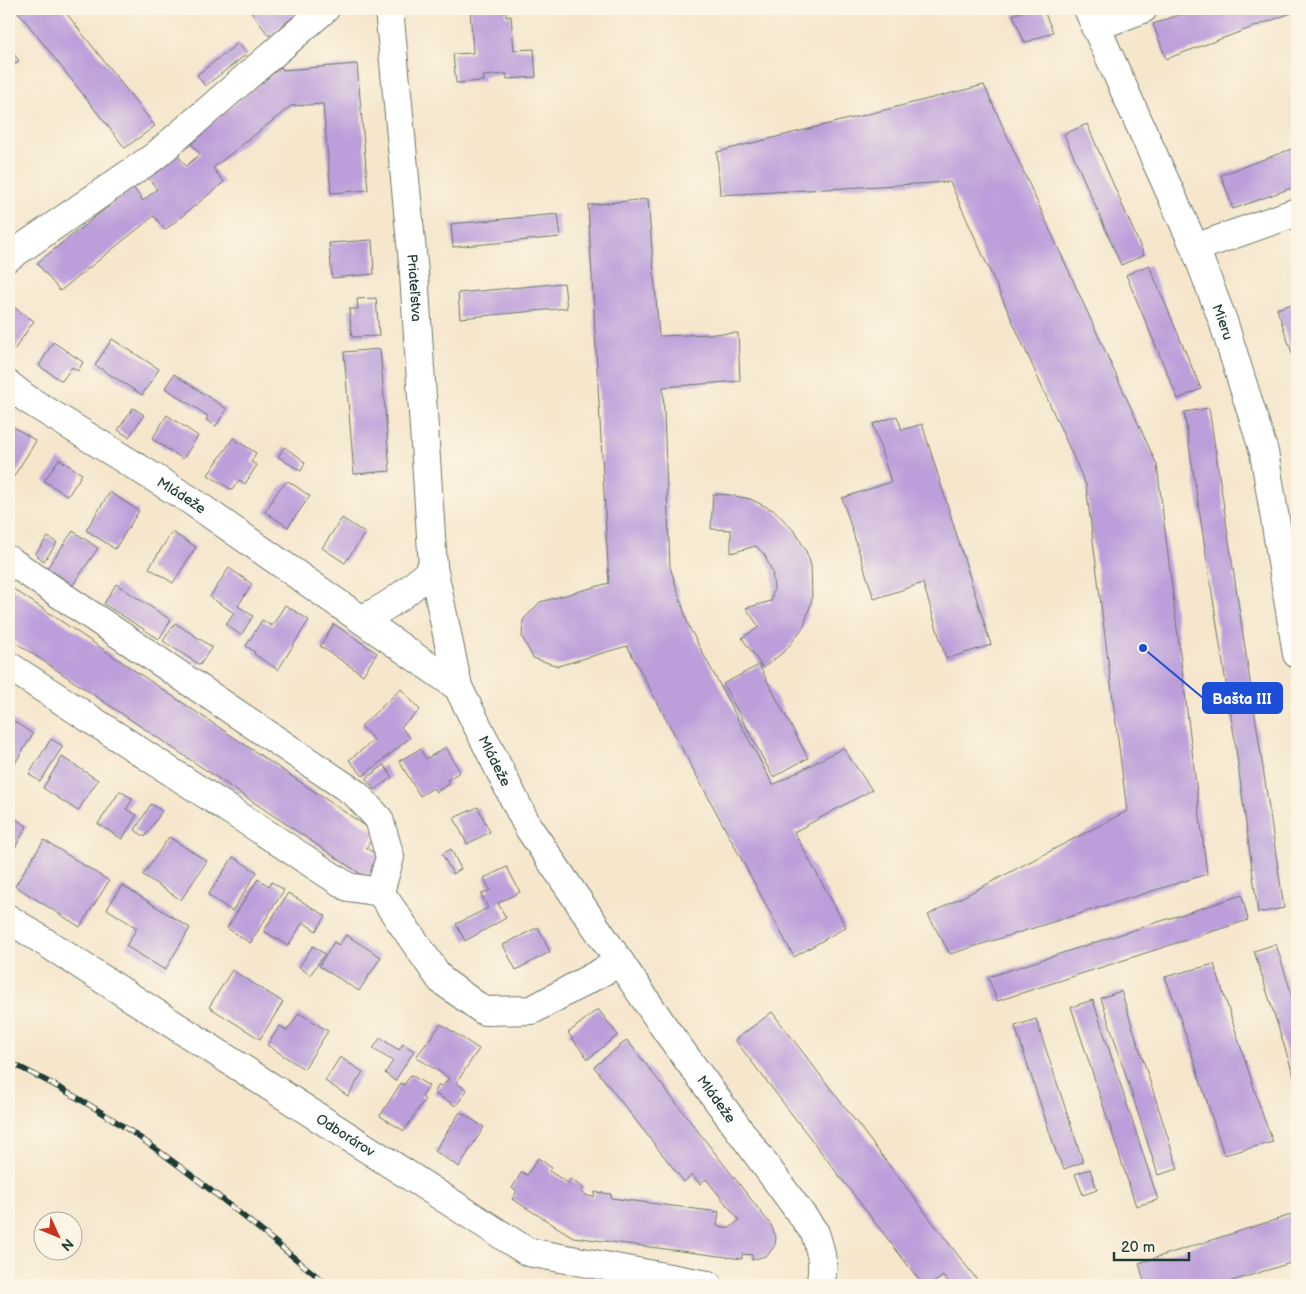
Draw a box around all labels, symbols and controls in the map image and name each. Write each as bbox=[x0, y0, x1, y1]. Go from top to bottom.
street label: Priateľstva bbox=[404, 253, 426, 322]
street label: Mieru bbox=[1209, 302, 1237, 342]
street label: Mládeže bbox=[154, 473, 209, 517]
callout: Bašta III bbox=[1203, 683, 1282, 713]
text: Bašta III bbox=[1212, 690, 1272, 709]
street label: Mládeže bbox=[475, 733, 515, 789]
street label: Mládeže bbox=[694, 1072, 740, 1126]
street label: Odborárov bbox=[313, 1110, 378, 1160]
north arrow bbox=[32, 1212, 82, 1262]
scale bar bbox=[1114, 1229, 1188, 1261]
text: N bbox=[57, 1235, 77, 1254]
text: 20 m bbox=[1121, 1238, 1155, 1257]

